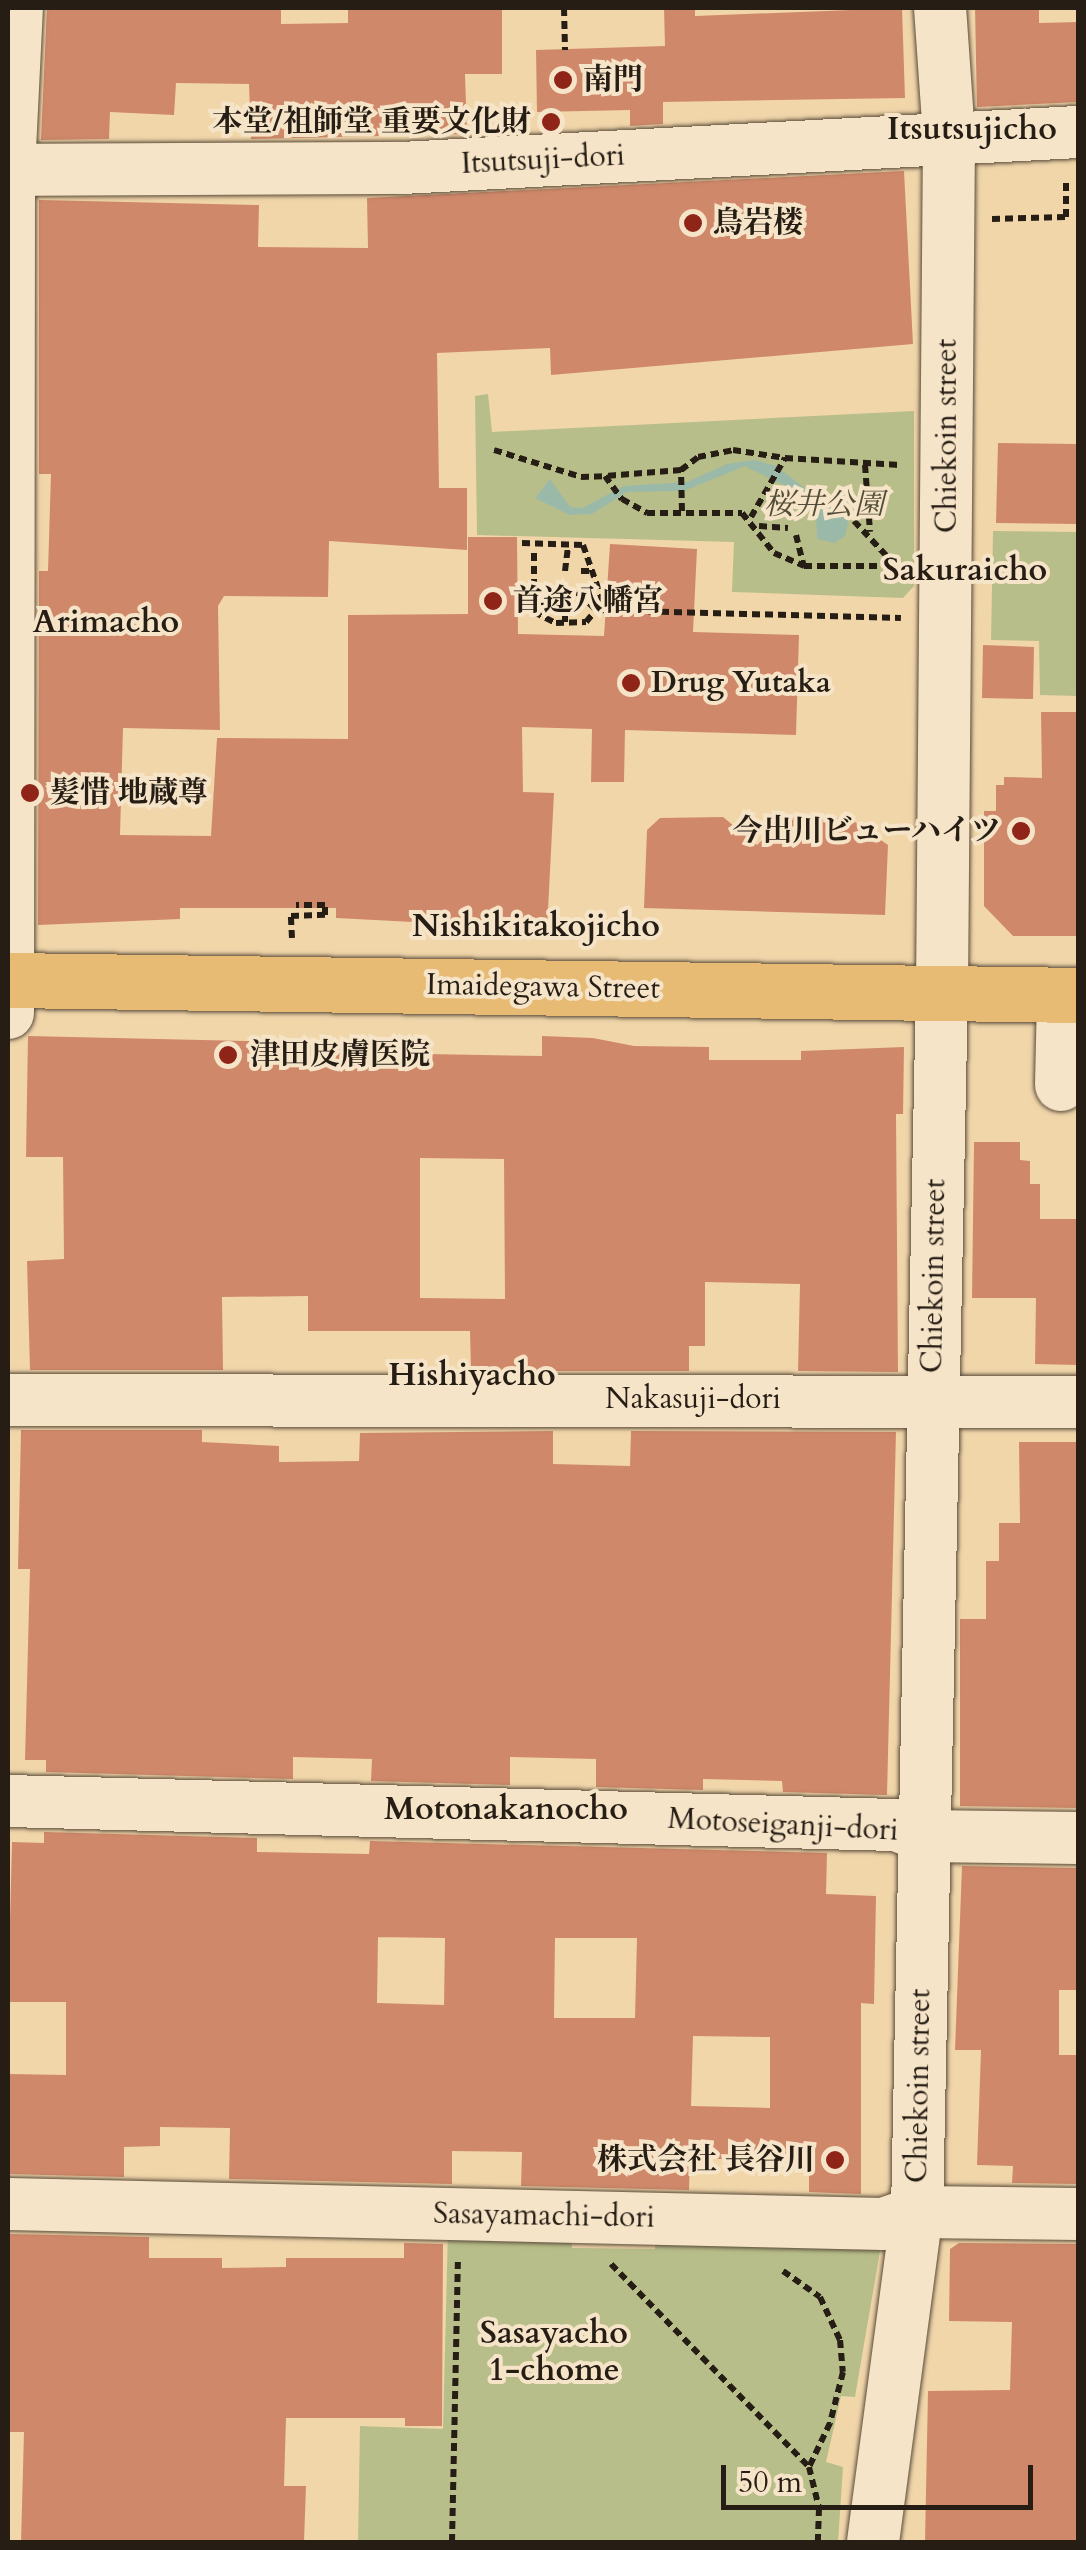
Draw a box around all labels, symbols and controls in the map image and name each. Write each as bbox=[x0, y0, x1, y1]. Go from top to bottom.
place label: 南門 bbox=[583, 62, 643, 98]
marker: 南門 bbox=[552, 69, 574, 91]
place label: 本堂/祖師堂 重要文化財 bbox=[212, 104, 531, 140]
district label: Itsutsujicho bbox=[887, 110, 1057, 148]
marker: 本堂/祖師堂 重要文化財 bbox=[540, 111, 562, 133]
street label: Itsutsuji-dori bbox=[460, 138, 626, 182]
place label: 鳥岩楼 bbox=[713, 205, 803, 241]
marker: 鳥岩楼 bbox=[682, 212, 704, 234]
street label: Chiekoin street bbox=[929, 339, 965, 533]
park label: 桜井公園 bbox=[764, 487, 884, 523]
district label: Sakuraicho bbox=[883, 551, 1047, 589]
place label: 首途八幡宮 bbox=[513, 583, 663, 619]
marker: 首途八幡宮 bbox=[482, 590, 504, 612]
district label: Arimacho bbox=[33, 603, 179, 641]
place label: Drug Yutaka bbox=[651, 665, 831, 701]
marker: Drug Yutaka bbox=[620, 672, 642, 694]
place label: 髪惜 地蔵尊 bbox=[50, 775, 208, 811]
marker: 髪惜 地蔵尊 bbox=[19, 782, 41, 804]
place label: 今出川ビューハイツ bbox=[731, 813, 1001, 849]
marker: 今出川ビューハイツ bbox=[1010, 820, 1032, 842]
district label: Nishikitakojicho bbox=[412, 907, 660, 945]
street label: Imaidegawa Street bbox=[426, 967, 660, 1007]
place label: 津田皮膚医院 bbox=[250, 1037, 430, 1073]
marker: 津田皮膚医院 bbox=[215, 1042, 241, 1068]
street label: Chiekoin street bbox=[914, 1178, 954, 1374]
district label: Hishiyacho bbox=[388, 1356, 556, 1394]
street label: Nakasuji-dori bbox=[605, 1381, 781, 1417]
district label: Motonakanocho bbox=[384, 1790, 628, 1828]
street label: Motoseiganji-dori bbox=[667, 1801, 899, 1849]
street label: Chiekoin street bbox=[899, 1988, 939, 2184]
place label: 株式会社 長谷川 bbox=[597, 2142, 815, 2178]
marker: 株式会社 長谷川 bbox=[824, 2149, 846, 2171]
street label: Sasayamachi-dori bbox=[433, 2196, 655, 2236]
district label: Sasayacho 1-chome bbox=[480, 2315, 628, 2390]
scale bar bbox=[726, 2445, 1038, 2507]
text: 50 m bbox=[738, 2462, 802, 2503]

